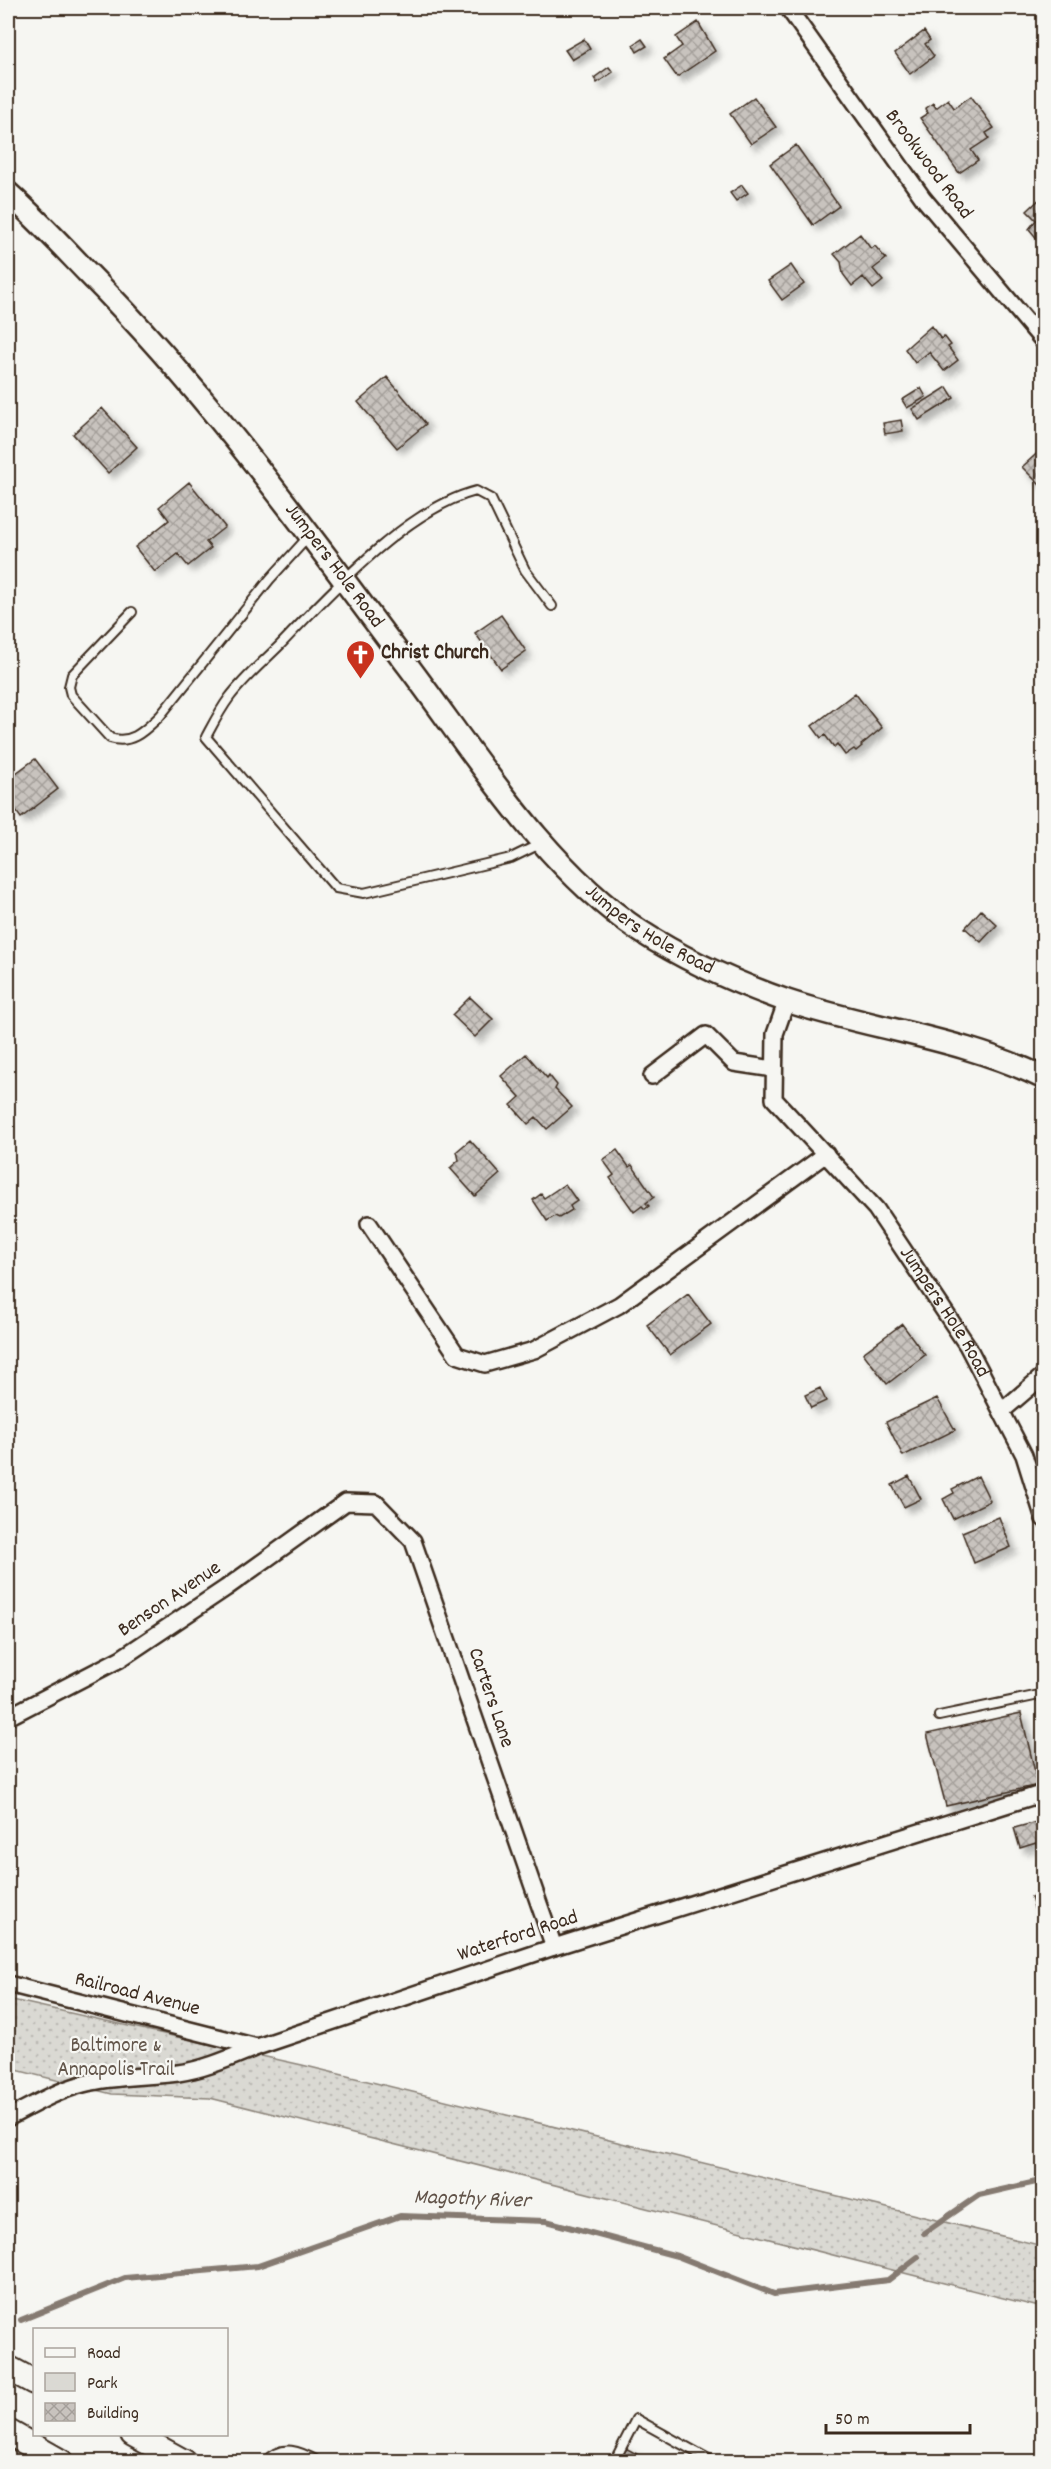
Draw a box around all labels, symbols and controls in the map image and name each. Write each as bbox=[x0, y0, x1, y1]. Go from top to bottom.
street label: Brookwood Road bbox=[877, 104, 979, 226]
street label: Jumpers Hole Road bbox=[276, 497, 390, 635]
church icon: Christ Church bbox=[344, 638, 376, 680]
place label: Christ Church bbox=[381, 639, 489, 669]
street label: Jumpers Hole Road bbox=[577, 878, 719, 984]
street label: Jumpers Hole Road bbox=[891, 1241, 997, 1383]
street label: Benson Avenue bbox=[112, 1554, 228, 1646]
street label: Carters Lane bbox=[459, 1644, 521, 1752]
street label: Waterford Road bbox=[454, 1903, 582, 1971]
street label: Railroad Avenue bbox=[71, 1965, 203, 2025]
park label: Baltimore & Annapolis Trail bbox=[57, 2032, 175, 2086]
water label: Magothy River bbox=[413, 2182, 534, 2218]
legend bbox=[33, 2328, 228, 2436]
text: Road bbox=[87, 2342, 121, 2367]
text: Park bbox=[87, 2372, 118, 2397]
scale bar bbox=[826, 2397, 970, 2435]
text: Building bbox=[87, 2402, 139, 2427]
text: 50 m bbox=[835, 2408, 870, 2433]

